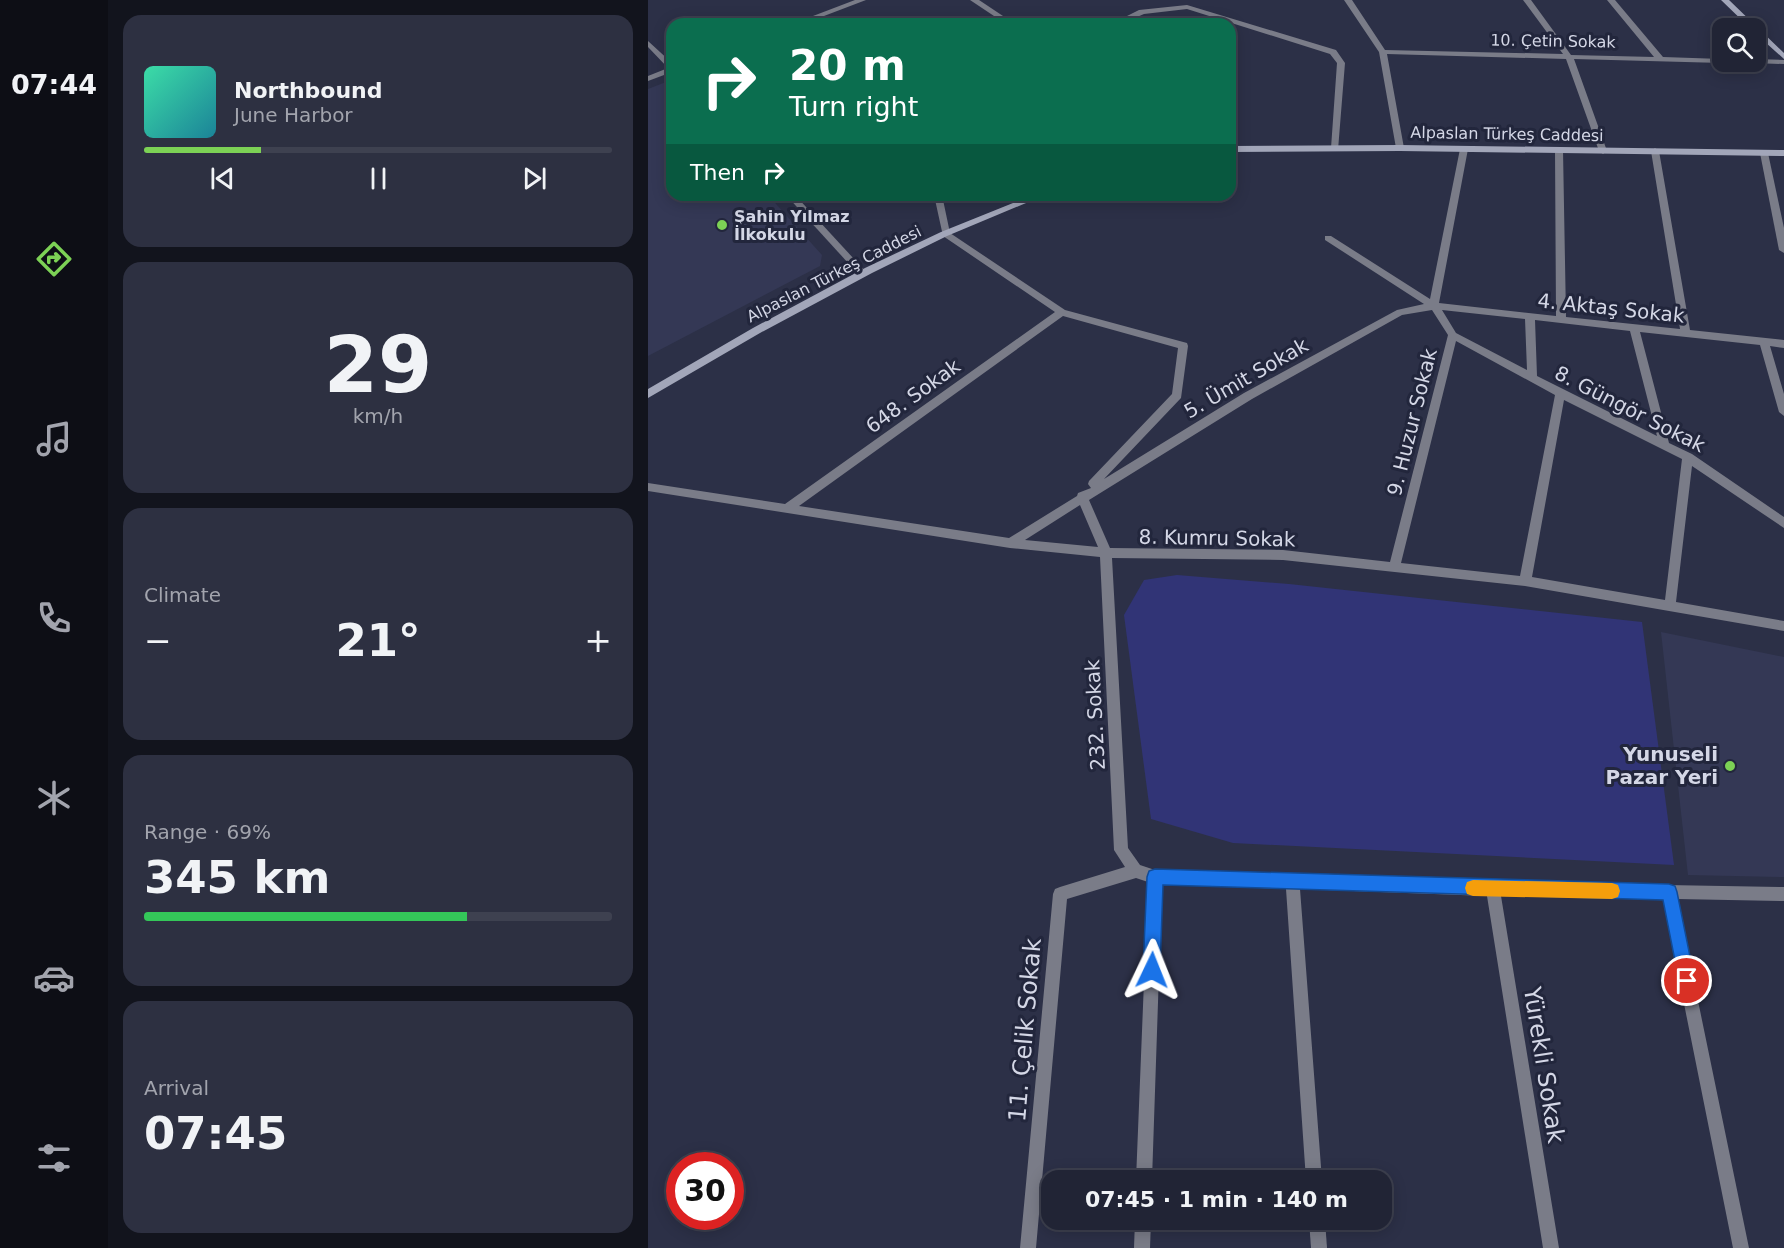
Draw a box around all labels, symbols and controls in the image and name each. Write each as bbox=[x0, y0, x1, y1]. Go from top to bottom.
map controls bbox=[1712, 18, 1766, 72]
button: search bbox=[1712, 18, 1766, 72]
street label: 10. Çetin Sokak bbox=[1490, 30, 1617, 52]
text: 20 m bbox=[789, 41, 906, 90]
icon: right bbox=[690, 42, 768, 120]
text: 07:44 bbox=[11, 69, 97, 100]
text: Northbound bbox=[234, 78, 383, 103]
text: Turn right bbox=[789, 91, 918, 122]
text: June Harbor bbox=[234, 103, 353, 127]
street label: Alpaslan Türkeş Caddesi bbox=[1410, 123, 1604, 145]
icon: right bbox=[757, 156, 790, 189]
text: Then bbox=[690, 160, 745, 185]
icon: previous bbox=[206, 162, 239, 195]
icon: pause bbox=[362, 162, 395, 195]
icon: next bbox=[518, 162, 551, 195]
place label: Şahin Yılmaz İlkokulu bbox=[734, 207, 850, 244]
marker: Şahin Yılmaz İlkokulu bbox=[715, 218, 729, 232]
street label: Alpaslan Türkeş Caddesi bbox=[744, 222, 924, 326]
icon: directions bbox=[33, 238, 75, 280]
street label: 4. Aktaş Sokak bbox=[1536, 288, 1686, 328]
text: 29 bbox=[324, 320, 432, 410]
street label: 5. Ümit Sokak bbox=[1180, 333, 1313, 423]
street label: 9. Huzur Sokak bbox=[1382, 345, 1442, 498]
street label: 648. Sokak bbox=[861, 353, 965, 438]
street label: 8. Güngör Sokak bbox=[1551, 361, 1710, 458]
text: km/h bbox=[353, 404, 403, 428]
icon: music bbox=[33, 418, 75, 460]
street label: 8. Kumru Sokak bbox=[1138, 525, 1296, 551]
text: Climate bbox=[144, 583, 221, 607]
icon: phone bbox=[33, 597, 75, 639]
text: 21° bbox=[335, 614, 421, 667]
text: − bbox=[144, 621, 172, 660]
text: + bbox=[584, 621, 612, 660]
street label: 232. Sokak bbox=[1080, 659, 1110, 771]
place label: Yunuseli Pazar Yeri bbox=[1605, 742, 1718, 789]
marker: Yunuseli Pazar Yeri bbox=[1723, 759, 1737, 773]
icon: climate bbox=[33, 777, 75, 819]
text: Range · 69% bbox=[144, 820, 271, 844]
text: 345 km bbox=[144, 851, 330, 904]
street label: 11. Çelik Sokak bbox=[1003, 937, 1047, 1123]
position arrow bbox=[1120, 938, 1184, 1002]
pin bbox=[1661, 955, 1712, 1006]
icon: car bbox=[33, 957, 75, 999]
icon: arrive bbox=[1670, 964, 1703, 997]
street label: Yürekli Sokak bbox=[1518, 984, 1570, 1145]
text: Arrival bbox=[144, 1076, 209, 1100]
text: 07:45 bbox=[144, 1107, 287, 1160]
icon: filters bbox=[33, 1137, 75, 1179]
speed limit sign: 30 bbox=[666, 1152, 744, 1230]
text: 07:45 · 1 min · 140 m bbox=[1085, 1187, 1348, 1212]

